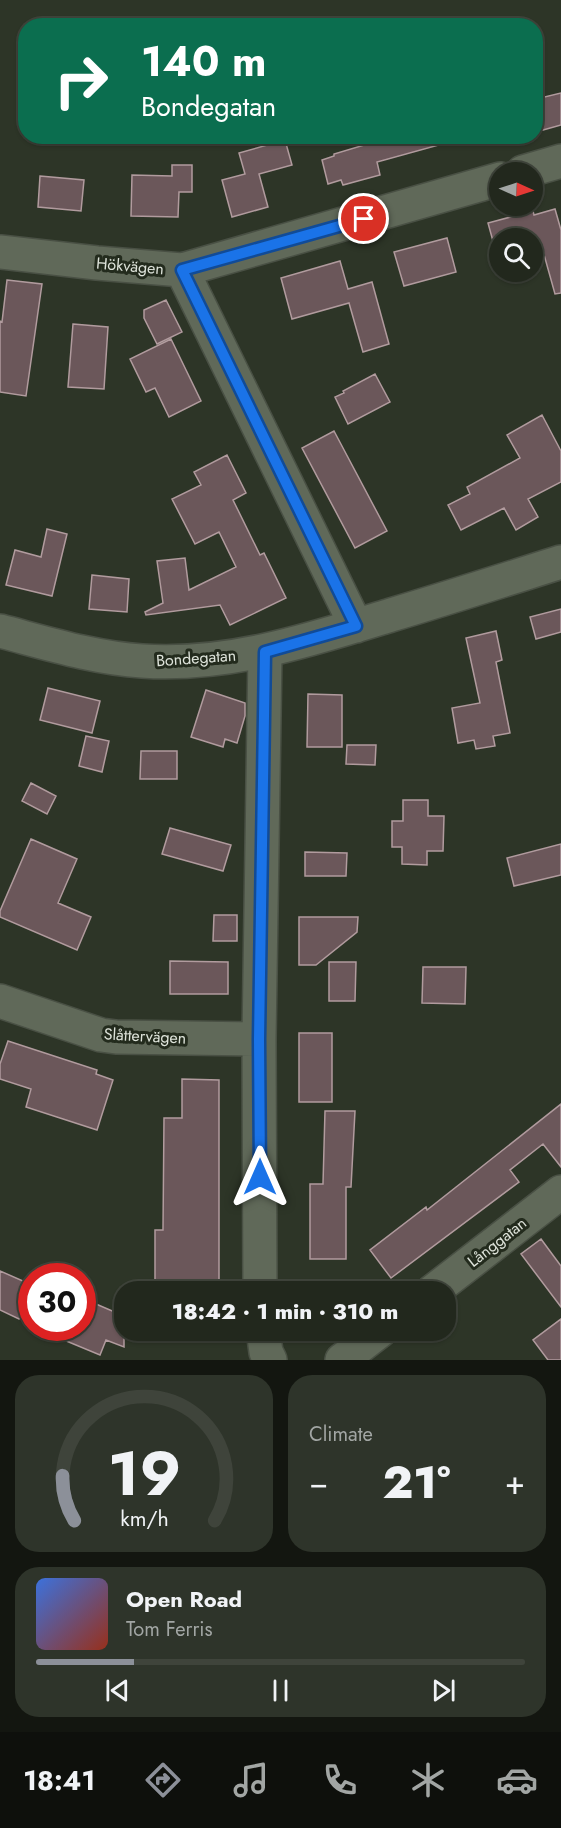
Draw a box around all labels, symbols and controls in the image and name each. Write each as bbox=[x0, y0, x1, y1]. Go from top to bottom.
text: 140 m bbox=[141, 31, 267, 92]
icon: right bbox=[42, 42, 120, 120]
text: Bondegatan bbox=[141, 87, 276, 126]
north arrow bbox=[489, 162, 543, 216]
map controls bbox=[489, 162, 543, 282]
pin bbox=[338, 193, 389, 244]
icon: arrive bbox=[347, 202, 380, 235]
button: search bbox=[489, 228, 543, 282]
street label: Hökvägen bbox=[95, 252, 165, 280]
street label: Bondegatan bbox=[155, 644, 237, 672]
street label: Slåttervägen bbox=[103, 1022, 187, 1050]
position arrow bbox=[228, 1145, 292, 1209]
street label: Långgatan bbox=[463, 1212, 531, 1272]
speed limit sign: 30 bbox=[18, 1263, 96, 1341]
text: 18:42 · 1 min · 310 m bbox=[172, 1295, 398, 1327]
text: Climate bbox=[309, 1420, 373, 1449]
text: 19 bbox=[107, 1428, 181, 1518]
text: 21° bbox=[383, 1450, 451, 1515]
text: − bbox=[309, 1459, 328, 1506]
text: + bbox=[505, 1459, 525, 1506]
text: km/h bbox=[120, 1503, 168, 1534]
text: Open Road bbox=[126, 1583, 242, 1615]
text: Tom Ferris bbox=[126, 1615, 213, 1644]
icon: previous bbox=[101, 1674, 134, 1707]
icon: pause bbox=[264, 1674, 297, 1707]
icon: next bbox=[427, 1674, 460, 1707]
icon: directions bbox=[142, 1759, 184, 1801]
icon: music bbox=[230, 1759, 272, 1801]
icon: phone bbox=[319, 1759, 361, 1801]
icon: climate bbox=[407, 1759, 449, 1801]
icon: car bbox=[496, 1759, 538, 1801]
text: 18:41 bbox=[23, 1761, 95, 1800]

